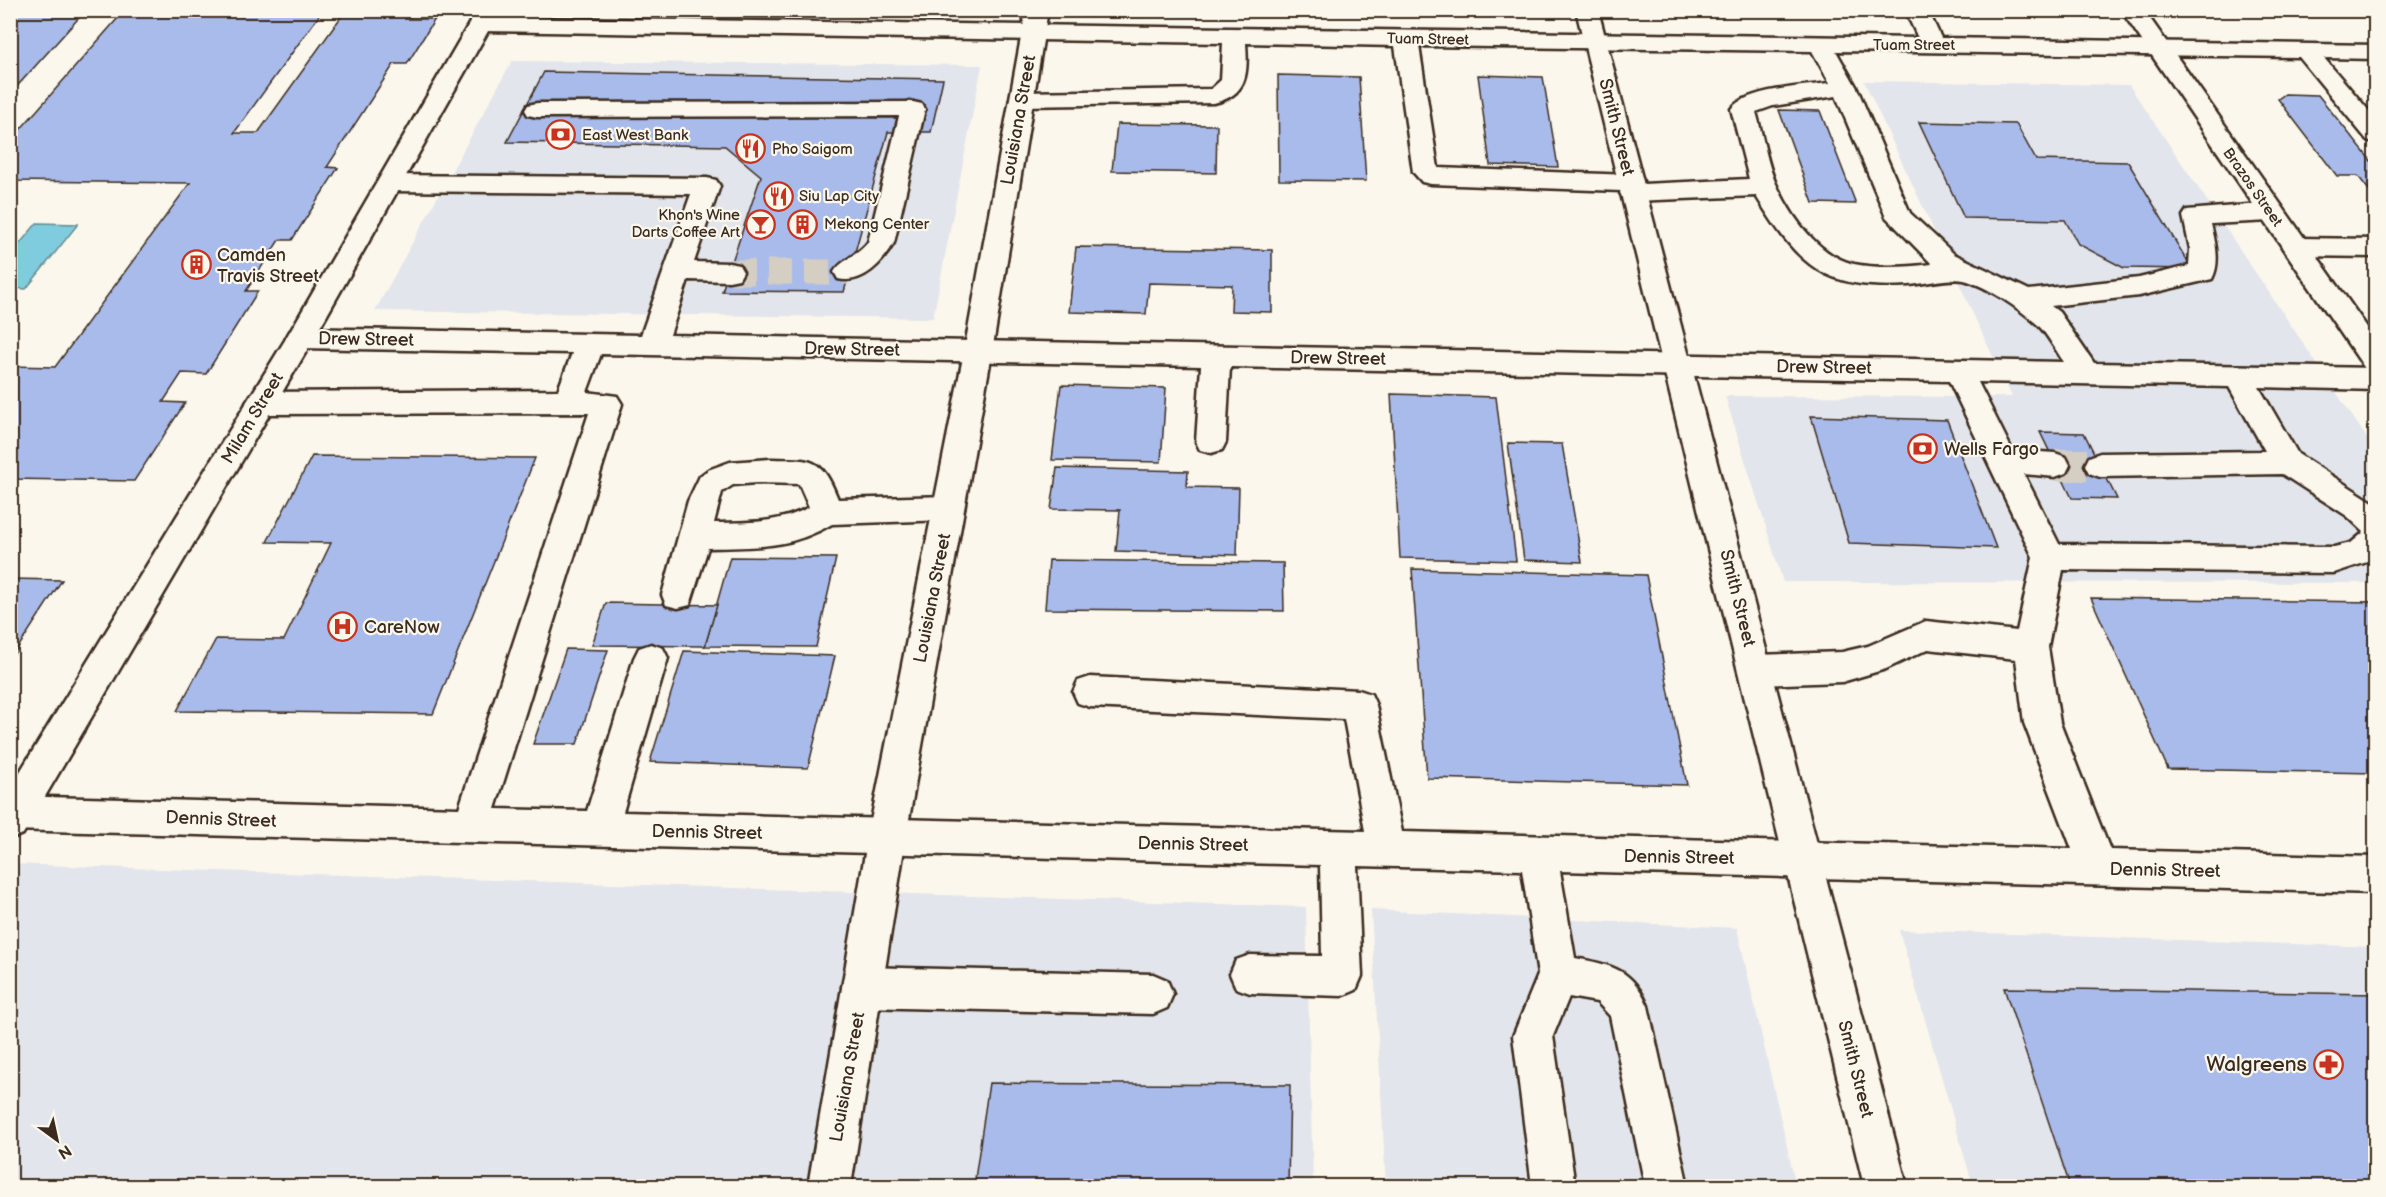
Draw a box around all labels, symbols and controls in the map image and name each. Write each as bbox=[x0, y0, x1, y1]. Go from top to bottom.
street label: Tuam Street bbox=[1387, 29, 1470, 50]
street label: Tuam Street bbox=[1873, 36, 1955, 55]
street label: Louisiana Street bbox=[997, 53, 1040, 187]
street label: Smith Street bbox=[1594, 76, 1639, 178]
bank icon: East West Bank bbox=[545, 119, 577, 151]
place label: East West Bank bbox=[582, 126, 689, 145]
restaurant icon: Pho Saigom bbox=[735, 133, 767, 165]
place label: Pho Saigom bbox=[772, 140, 853, 159]
street label: Brazos Street bbox=[2218, 144, 2287, 231]
restaurant icon: Siu Lap City bbox=[762, 180, 794, 212]
place label: Siu Lap City bbox=[799, 187, 879, 206]
place label: Khon's Wine Darts Coffee Art bbox=[631, 206, 740, 242]
bar icon: Khon's Wine Darts Coffee Art bbox=[745, 208, 777, 240]
building icon: Mekong Center bbox=[787, 208, 819, 240]
place label: Mekong Center bbox=[824, 215, 930, 234]
place label: Camden Travis Street bbox=[217, 245, 319, 287]
building icon: Camden Travis Street bbox=[180, 249, 212, 281]
street label: Drew Street bbox=[318, 328, 415, 351]
street label: Drew Street bbox=[804, 338, 901, 361]
street label: Drew Street bbox=[1290, 347, 1387, 370]
street label: Drew Street bbox=[1776, 356, 1873, 379]
street label: Milam Street bbox=[217, 368, 288, 468]
bank icon: Wells Fargo bbox=[1907, 433, 1939, 465]
place label: Wells Fargo bbox=[1944, 439, 2039, 460]
street label: Louisiana Street bbox=[910, 531, 955, 665]
street label: Smith Street bbox=[1715, 547, 1760, 649]
hospital icon: CareNow bbox=[327, 611, 359, 643]
place label: CareNow bbox=[364, 617, 440, 638]
street label: Dennis Street bbox=[165, 807, 277, 832]
street label: Dennis Street bbox=[651, 821, 763, 844]
street label: Dennis Street bbox=[1137, 833, 1249, 856]
street label: Dennis Street bbox=[1623, 846, 1735, 869]
street label: Dennis Street bbox=[2109, 859, 2221, 882]
street label: Louisiana Street bbox=[826, 1010, 869, 1144]
street label: Smith Street bbox=[1833, 1018, 1878, 1120]
pharmacy icon: Walgreens bbox=[2312, 1048, 2344, 1080]
place label: Walgreens bbox=[2206, 1052, 2307, 1077]
north arrow bbox=[27, 1110, 87, 1170]
text: N bbox=[54, 1140, 75, 1163]

